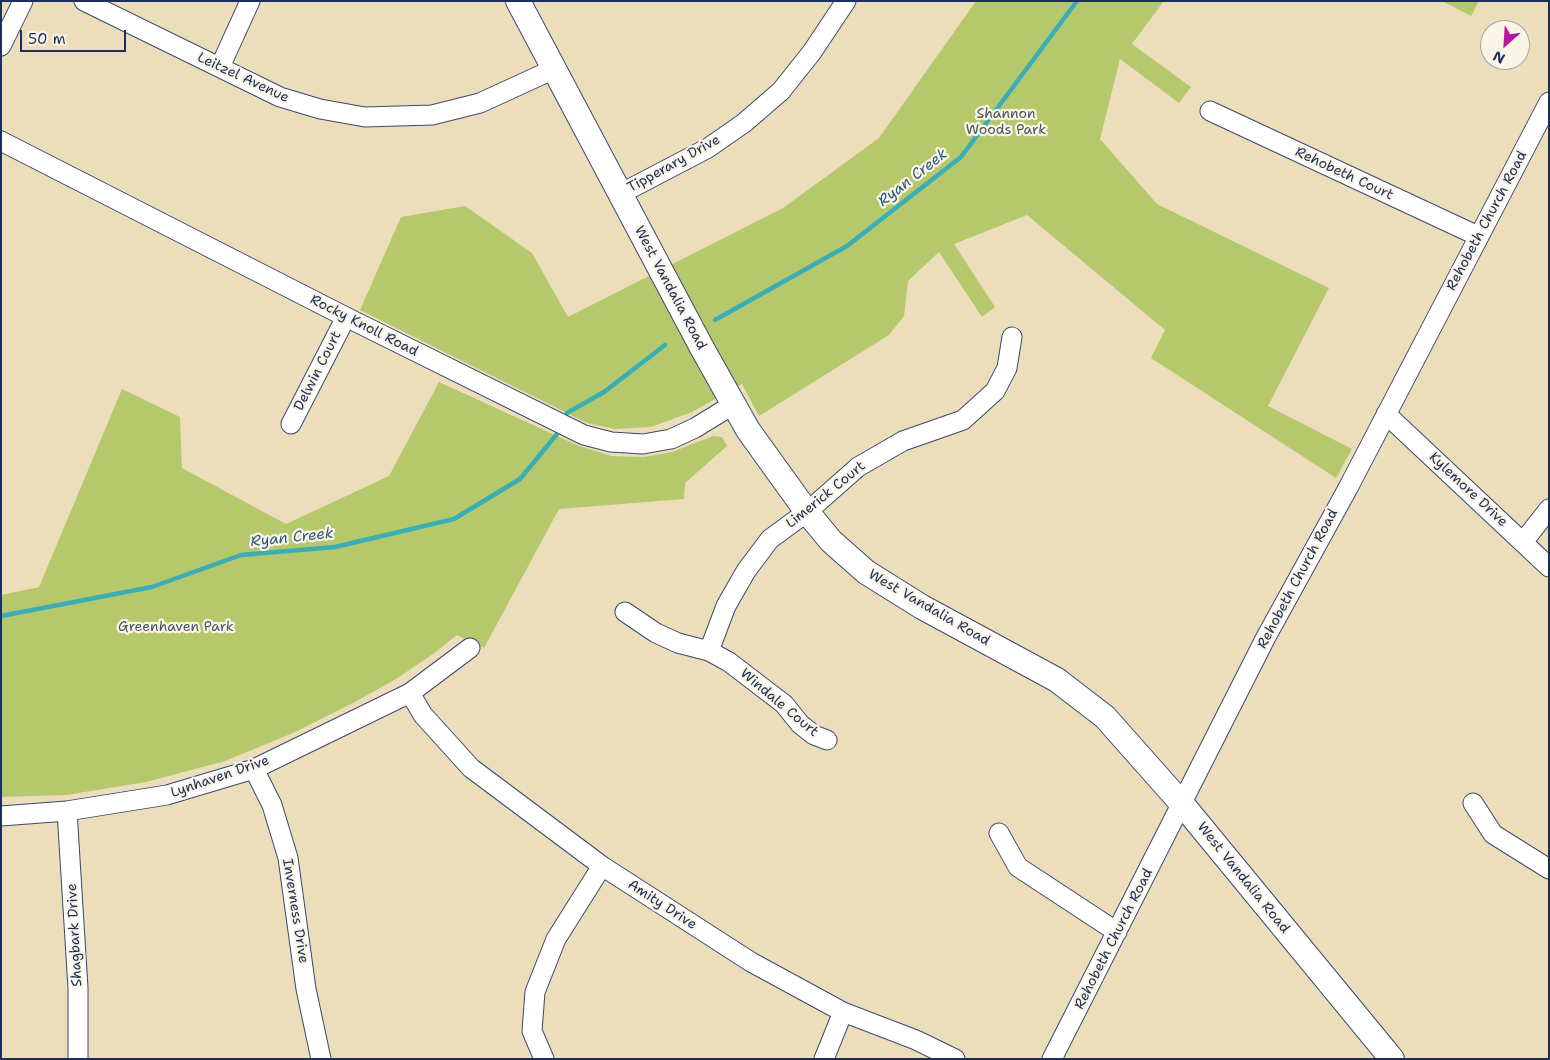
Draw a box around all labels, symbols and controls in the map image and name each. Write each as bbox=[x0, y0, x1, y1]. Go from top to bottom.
scale bar bbox=[22, 20, 129, 52]
north arrow bbox=[1480, 20, 1530, 70]
text: 50 m bbox=[28, 29, 66, 49]
text: N bbox=[1490, 47, 1508, 68]
street label: Leitzel Avenue bbox=[195, 49, 291, 107]
park label: Shannon Woods Park bbox=[966, 106, 1046, 138]
street label: Tipperary Drive bbox=[625, 132, 723, 196]
street label: Rehobeth Court bbox=[1292, 144, 1396, 204]
water label: Ryan Creek bbox=[875, 145, 951, 211]
street label: Rehobeth Church Road bbox=[1443, 148, 1531, 294]
street label: West Vandalia Road bbox=[630, 223, 710, 353]
street label: Rocky Knoll Road bbox=[307, 291, 421, 361]
street label: Delwin Court bbox=[291, 328, 345, 414]
street label: Kylemore Drive bbox=[1425, 449, 1511, 531]
street label: Limerick Court bbox=[783, 458, 869, 532]
street label: Rehobeth Church Road bbox=[1254, 506, 1342, 652]
water label: Ryan Creek bbox=[250, 525, 334, 551]
street label: West Vandalia Road bbox=[865, 566, 993, 650]
park label: Greenhaven Park bbox=[118, 619, 234, 635]
street label: Windale Court bbox=[736, 665, 822, 741]
street label: Lynhaven Drive bbox=[169, 752, 271, 802]
street label: West Vandalia Road bbox=[1193, 819, 1293, 937]
street label: Inverness Drive bbox=[278, 857, 312, 965]
street label: Rehobeth Church Road bbox=[1071, 866, 1157, 1012]
street label: Amity Drive bbox=[624, 876, 700, 934]
street label: Shagbark Drive bbox=[64, 883, 86, 987]

